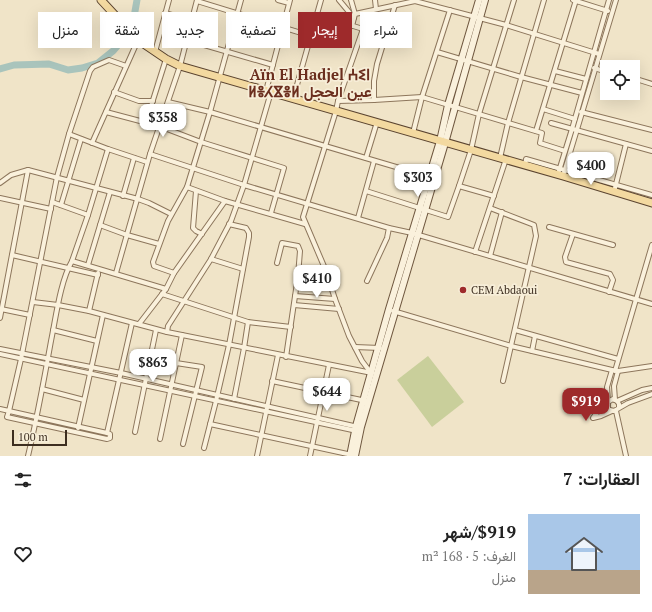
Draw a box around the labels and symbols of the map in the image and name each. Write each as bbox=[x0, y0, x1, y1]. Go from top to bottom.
district label: Aïn El Hadjel ⵄⵉⵏ ⵍⴻⵃⴵⴻⵍ عين الحجل bbox=[248, 64, 372, 101]
pin: $358 bbox=[139, 104, 187, 138]
pin: $400 bbox=[567, 152, 615, 186]
pin: $303 bbox=[394, 164, 442, 198]
pin: $410 bbox=[293, 265, 341, 299]
place label: CEM Abdaoui bbox=[471, 283, 537, 297]
marker: CEM Abdaoui bbox=[458, 285, 468, 295]
pin: $863 bbox=[129, 349, 177, 383]
pin: $644 bbox=[303, 378, 351, 412]
pin: $919 bbox=[562, 388, 610, 422]
scale bar bbox=[12, 428, 67, 447]

